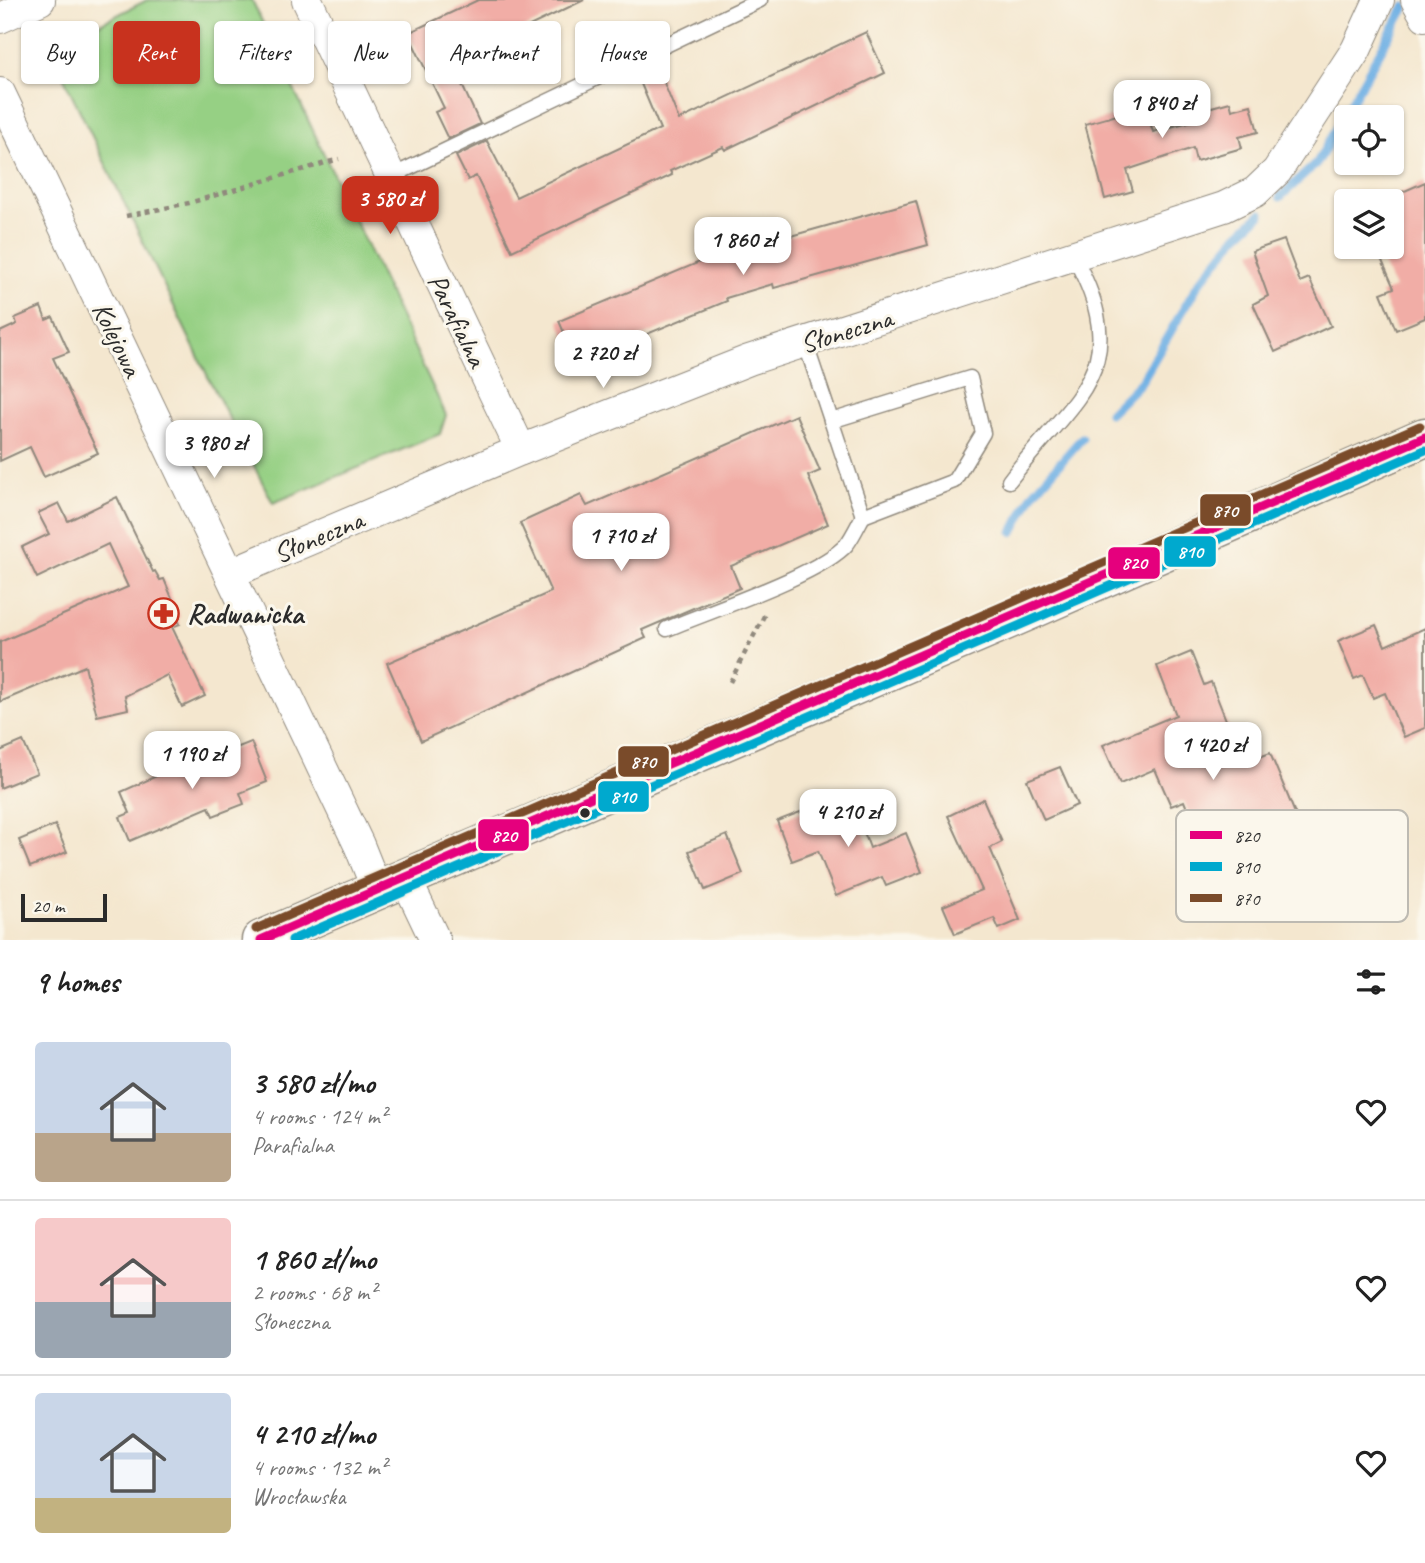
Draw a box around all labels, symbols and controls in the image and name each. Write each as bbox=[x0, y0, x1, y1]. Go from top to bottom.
chip: Buy bbox=[21, 21, 99, 84]
chip: Rent bbox=[113, 21, 200, 84]
chip: Filters bbox=[214, 21, 314, 84]
chip: New bbox=[328, 21, 411, 84]
chip: Apartment bbox=[425, 21, 561, 84]
chip: House bbox=[575, 21, 670, 84]
pin: 1 840 zł bbox=[1090, 80, 1234, 140]
text: 1 840 zł bbox=[1130, 88, 1194, 117]
map controls bbox=[1334, 105, 1404, 259]
button: locate bbox=[1334, 105, 1404, 175]
pin: 3 580 zł bbox=[318, 176, 462, 236]
text: 3 580 zł bbox=[358, 184, 422, 213]
button: layers bbox=[1334, 189, 1404, 259]
pin: 1 860 zł bbox=[671, 218, 815, 277]
text: 1 860 zł bbox=[710, 225, 776, 254]
street label: Parafialna bbox=[420, 268, 496, 374]
street label: Kolejowa bbox=[85, 296, 151, 384]
street label: Słoneczna bbox=[796, 299, 899, 361]
pin: 2 720 zł bbox=[531, 330, 675, 390]
text: 2 720 zł bbox=[571, 338, 635, 367]
pin: 3 980 zł bbox=[142, 420, 286, 480]
text: 3 980 zł bbox=[182, 428, 246, 457]
line badge: 870 bbox=[1199, 493, 1252, 527]
text: 870 bbox=[1212, 499, 1240, 523]
street label: Słoneczna bbox=[268, 501, 371, 571]
pin: 1 710 zł bbox=[549, 514, 693, 573]
text: 1 710 zł bbox=[589, 521, 653, 550]
line badge: 810 bbox=[1163, 535, 1217, 568]
text: 810 bbox=[1177, 540, 1205, 564]
line badge: 820 bbox=[1107, 546, 1161, 580]
text: 820 bbox=[1121, 551, 1149, 575]
pharmacy icon: Radwanicka bbox=[147, 596, 181, 630]
place label: Radwanicka bbox=[187, 596, 306, 631]
pin: 1 420 zł bbox=[1141, 722, 1285, 782]
text: 1 420 zł bbox=[1181, 730, 1245, 759]
pin: 1 190 zł bbox=[120, 732, 264, 791]
text: 1 190 zł bbox=[160, 739, 224, 768]
line badge: 870 bbox=[617, 745, 670, 778]
text: 870 bbox=[630, 750, 658, 774]
line badge: 810 bbox=[597, 780, 650, 813]
text: 810 bbox=[610, 785, 638, 809]
pin: 4 210 zł bbox=[776, 790, 920, 849]
text: 4 210 zł bbox=[816, 797, 880, 826]
unlabelled marker bbox=[578, 806, 592, 820]
legend bbox=[1176, 810, 1408, 922]
line badge: 820 bbox=[477, 818, 530, 852]
text: 820 bbox=[491, 824, 519, 848]
text: 820 bbox=[1234, 824, 1261, 848]
text: 810 bbox=[1234, 855, 1261, 879]
text: 870 bbox=[1234, 887, 1261, 911]
scale bar bbox=[21, 891, 107, 923]
text: 20 m bbox=[32, 894, 64, 918]
text: 9 homes bbox=[35, 963, 119, 1001]
icon: filters bbox=[1352, 963, 1390, 1001]
text: 3 580 zł/mo bbox=[252, 1064, 375, 1102]
icon: home bbox=[91, 1070, 175, 1154]
icon: heart bbox=[1352, 1093, 1390, 1131]
text: 4 rooms · 124 m² bbox=[252, 1102, 387, 1131]
text: Parafialna bbox=[252, 1131, 334, 1160]
text: 1 860 zł/mo bbox=[252, 1240, 376, 1278]
icon: home bbox=[91, 1246, 175, 1330]
icon: heart bbox=[1352, 1269, 1390, 1307]
text: 2 rooms · 68 m² bbox=[252, 1278, 376, 1307]
text: Słoneczna bbox=[252, 1307, 329, 1336]
text: 4 210 zł/mo bbox=[252, 1415, 375, 1453]
icon: home bbox=[91, 1421, 175, 1505]
icon: heart bbox=[1352, 1444, 1390, 1482]
text: 4 rooms · 132 m² bbox=[252, 1453, 387, 1482]
text: Wrocławska bbox=[252, 1482, 345, 1511]

